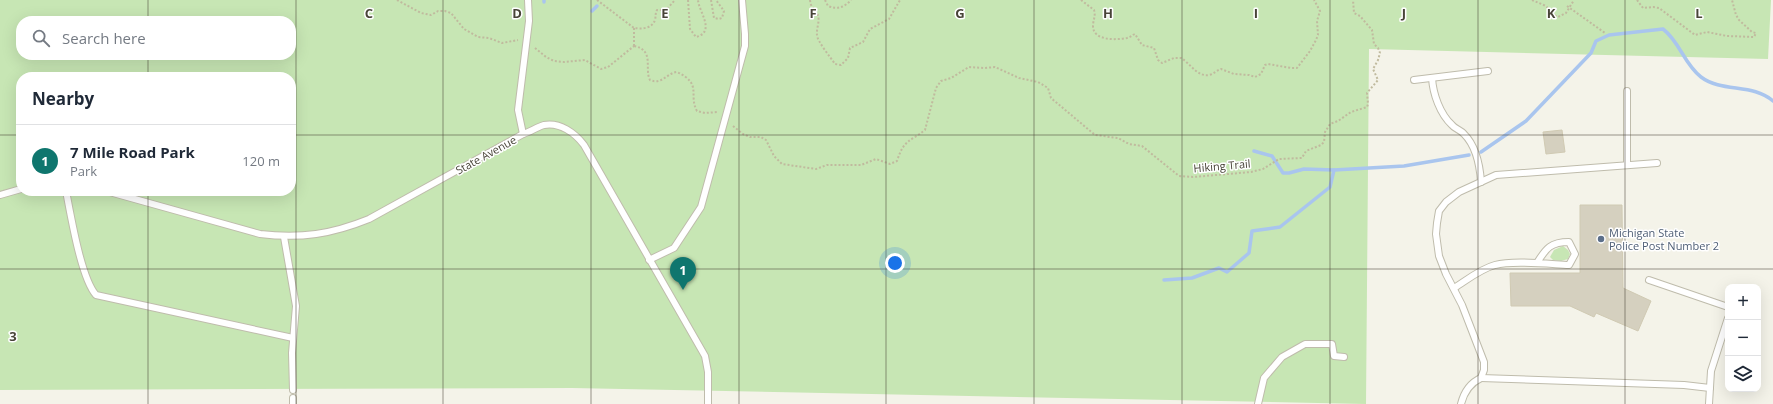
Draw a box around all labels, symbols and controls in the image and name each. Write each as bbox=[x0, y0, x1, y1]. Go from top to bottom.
text: C bbox=[365, 4, 373, 22]
text: D bbox=[512, 4, 522, 22]
text: E bbox=[661, 4, 669, 22]
text: F bbox=[809, 4, 817, 22]
text: G bbox=[955, 4, 965, 22]
text: H bbox=[1103, 4, 1113, 22]
text: I bbox=[1254, 4, 1258, 22]
text: J bbox=[1401, 4, 1406, 22]
text: K bbox=[1547, 4, 1556, 22]
text: L bbox=[1695, 4, 1703, 22]
search box bbox=[16, 16, 296, 60]
icon: search bbox=[30, 27, 52, 49]
text: Search here bbox=[62, 28, 146, 48]
text: Nearby bbox=[32, 87, 94, 110]
street label: State Avenue bbox=[453, 132, 519, 177]
text: 7 Mile Road Park bbox=[70, 142, 195, 162]
text: 1 bbox=[41, 152, 49, 170]
text: 120 m bbox=[242, 152, 280, 170]
street label: Hiking Trail bbox=[1193, 156, 1251, 175]
text: Park bbox=[70, 162, 97, 180]
place label: Michigan State Police Post Number 2 bbox=[1609, 225, 1719, 253]
marker: Michigan State Police Post Number 2 bbox=[1596, 234, 1606, 244]
your location bbox=[885, 253, 905, 273]
pin: 1 bbox=[670, 257, 696, 290]
map controls bbox=[1725, 284, 1761, 392]
button: + bbox=[1725, 284, 1761, 320]
button: − bbox=[1725, 320, 1761, 356]
text: 3 bbox=[9, 327, 17, 345]
button: layers bbox=[1725, 356, 1761, 392]

